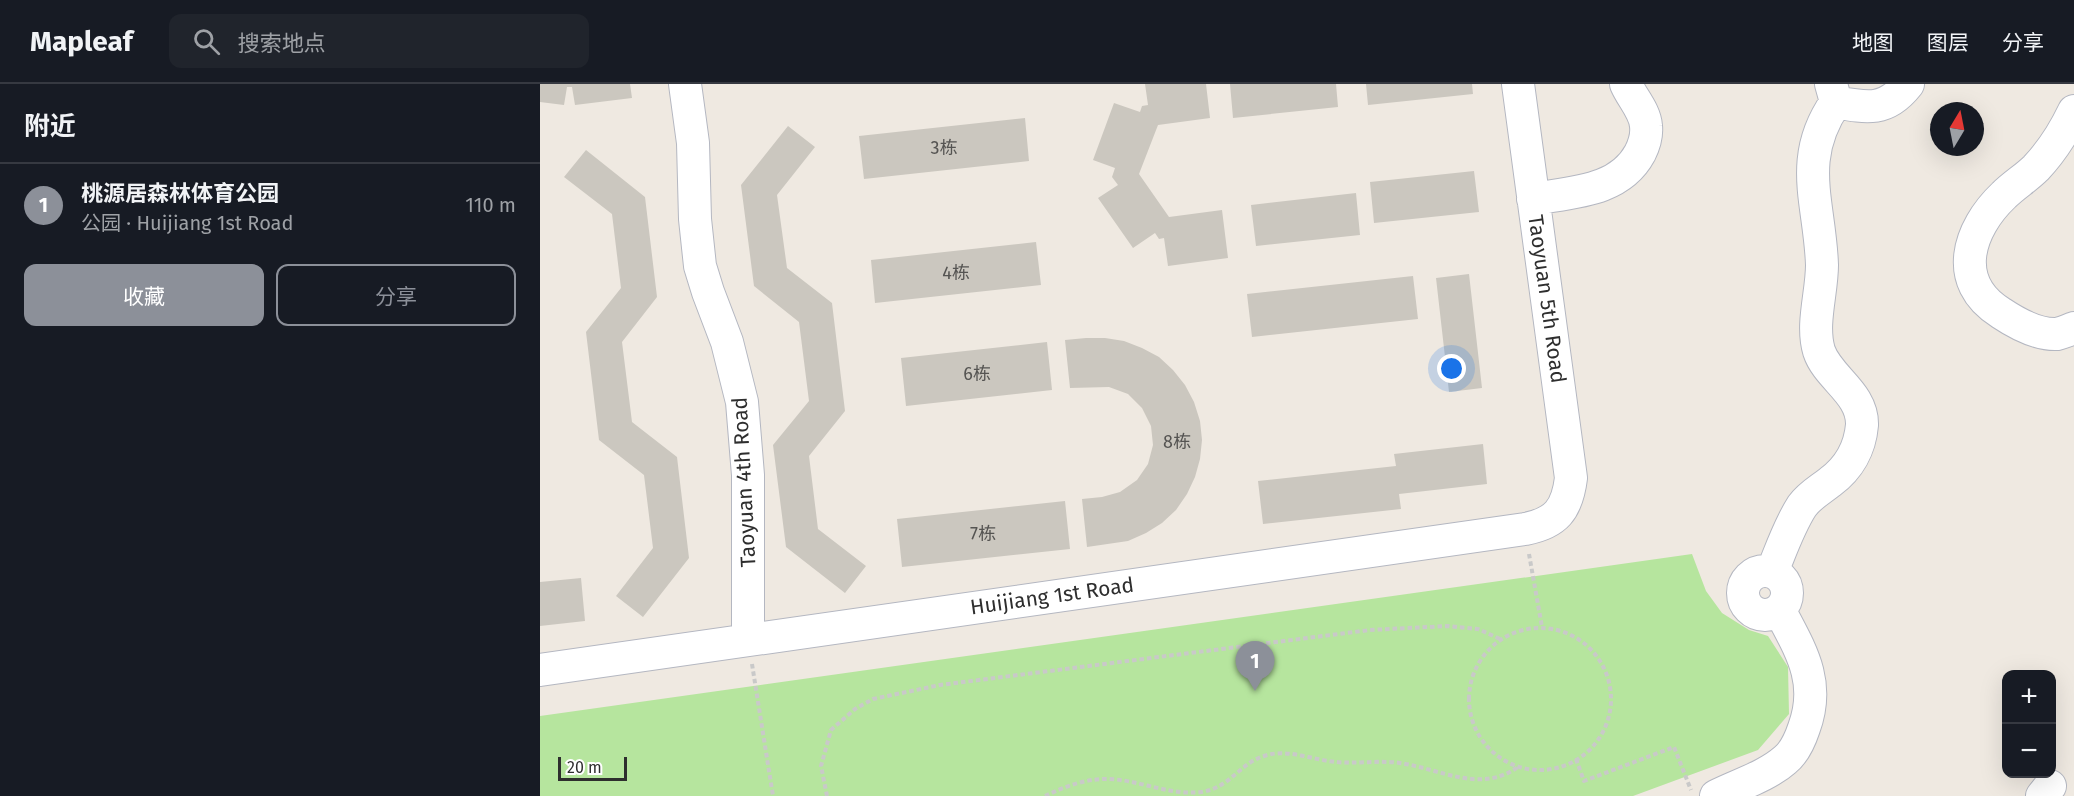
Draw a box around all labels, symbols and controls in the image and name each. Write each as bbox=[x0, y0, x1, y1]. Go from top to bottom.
search box bbox=[169, 14, 589, 68]
text: Mapleaf bbox=[30, 25, 133, 58]
icon: search bbox=[190, 25, 223, 58]
text: 搜索地点 bbox=[238, 30, 326, 57]
text: 地图 bbox=[1852, 30, 1894, 56]
text: 图层 bbox=[1927, 30, 1969, 56]
text: 分享 bbox=[2002, 30, 2044, 56]
north arrow bbox=[1930, 102, 1984, 156]
text: 附近 bbox=[24, 111, 76, 142]
house number: 3栋 bbox=[931, 137, 957, 159]
text: 桃源居森林体育公园 bbox=[81, 180, 279, 207]
text: 1 bbox=[39, 193, 48, 217]
text: 110 m bbox=[465, 193, 516, 217]
text: 公园 · Huijiang 1st Road bbox=[81, 211, 293, 235]
street label: Taoyuan 5th Road bbox=[1522, 213, 1572, 385]
house number: 4栋 bbox=[942, 262, 970, 284]
button: 收藏 bbox=[24, 264, 264, 326]
button: 分享 bbox=[276, 264, 516, 326]
your location bbox=[1437, 354, 1466, 383]
house number: 6栋 bbox=[963, 363, 991, 385]
street label: Taoyuan 4th Road bbox=[727, 396, 761, 568]
house number: 8栋 bbox=[1163, 431, 1191, 453]
house number: 7栋 bbox=[970, 523, 996, 545]
street label: Huijiang 1st Road bbox=[969, 572, 1135, 620]
pin: 1 bbox=[1236, 642, 1274, 691]
map controls bbox=[2002, 670, 2056, 778]
button: + bbox=[2002, 670, 2056, 724]
button: − bbox=[2002, 724, 2056, 778]
scale bar bbox=[558, 754, 627, 782]
text: 20 m bbox=[567, 758, 602, 777]

